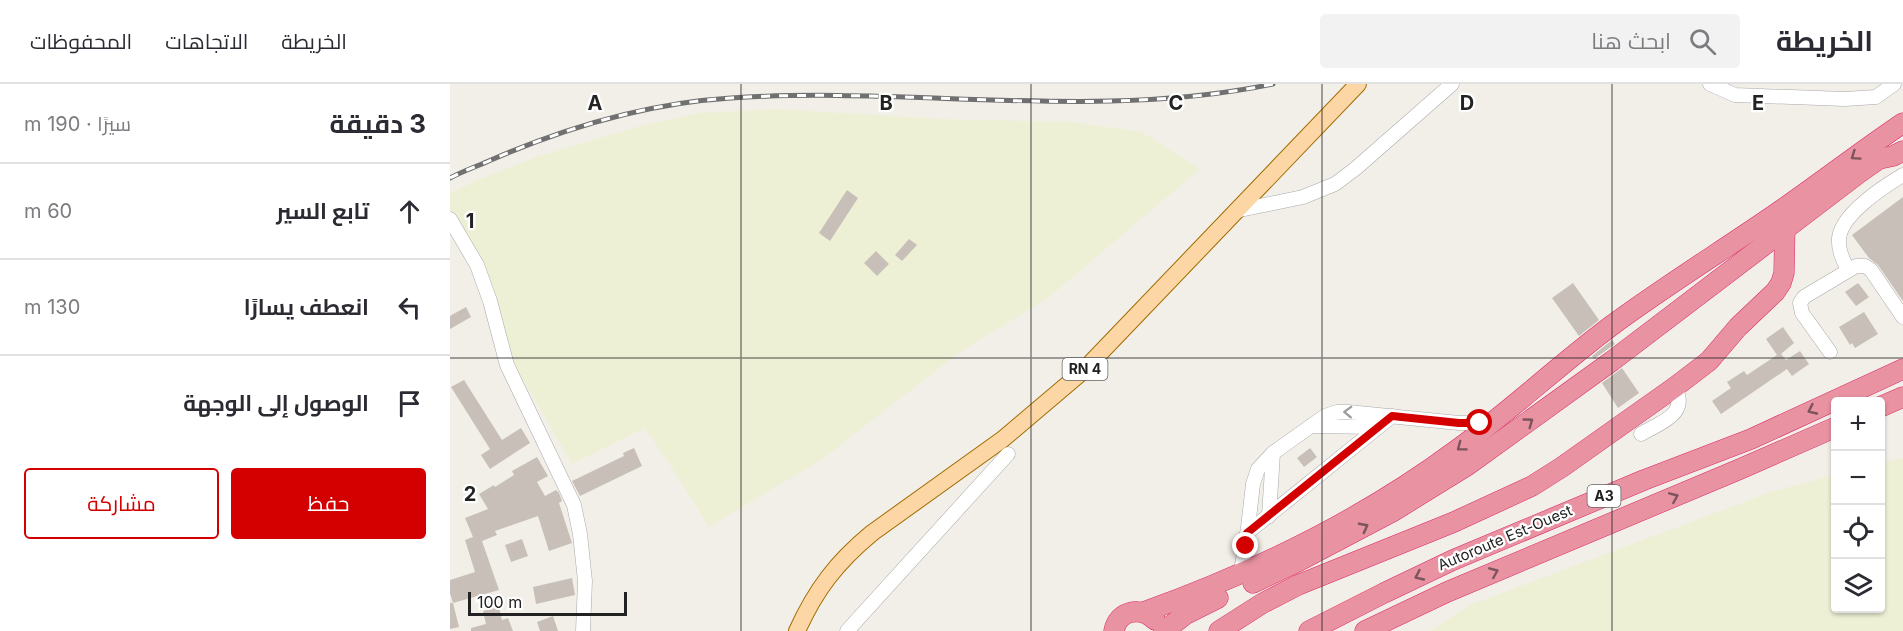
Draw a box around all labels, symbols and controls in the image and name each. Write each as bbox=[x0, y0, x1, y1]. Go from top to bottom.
search box bbox=[1320, 14, 1740, 68]
text: الخريطة bbox=[1776, 24, 1873, 58]
icon: search bbox=[1686, 25, 1719, 58]
text: ابحث هنا bbox=[1591, 28, 1671, 54]
text: المحفوظات bbox=[30, 29, 132, 54]
text: الاتجاهات bbox=[165, 29, 248, 54]
text: الخريطة bbox=[281, 29, 347, 54]
text: A bbox=[588, 91, 603, 115]
text: B bbox=[879, 91, 893, 115]
text: C bbox=[1169, 91, 1183, 115]
text: D bbox=[1460, 91, 1474, 115]
text: E bbox=[1752, 91, 1764, 115]
text: 3 دقيقة bbox=[330, 108, 426, 139]
text: سيرًا · 190 m bbox=[24, 112, 131, 136]
one-way arrow bbox=[1851, 149, 1862, 160]
icon: ahead bbox=[393, 195, 426, 228]
text: تابع السير bbox=[276, 198, 369, 224]
text: 60 m bbox=[24, 199, 72, 223]
text: 1 bbox=[466, 209, 474, 233]
icon: left bbox=[393, 291, 426, 324]
text: انعطف يسارًا bbox=[244, 294, 369, 320]
text: 130 m bbox=[24, 295, 80, 319]
road number: RN 4 bbox=[1062, 358, 1108, 380]
icon: arrive bbox=[393, 387, 426, 420]
text: الوصول إلى الوجهة bbox=[183, 390, 369, 416]
map controls bbox=[1831, 397, 1885, 613]
button: + bbox=[1831, 397, 1885, 451]
one-way arrow bbox=[1807, 403, 1818, 415]
one-way arrow bbox=[1344, 406, 1353, 419]
route start bbox=[1466, 409, 1492, 435]
one-way arrow bbox=[1522, 418, 1533, 429]
one-way arrow bbox=[1456, 439, 1467, 450]
button: − bbox=[1831, 451, 1885, 505]
button: مشاركة bbox=[24, 468, 219, 539]
button: حفظ bbox=[231, 468, 426, 539]
text: 2 bbox=[464, 482, 476, 506]
road number: A3 bbox=[1588, 485, 1620, 507]
one-way arrow bbox=[1668, 492, 1679, 504]
street label: Autoroute Est-Ouest bbox=[1435, 501, 1575, 574]
button: locate bbox=[1831, 505, 1885, 559]
one-way arrow bbox=[1358, 523, 1369, 534]
route end bbox=[1232, 532, 1258, 558]
button: layers bbox=[1831, 559, 1885, 613]
one-way arrow bbox=[1488, 567, 1499, 579]
one-way arrow bbox=[1415, 568, 1426, 580]
scale bar bbox=[468, 589, 627, 616]
text: 100 m bbox=[477, 592, 522, 612]

